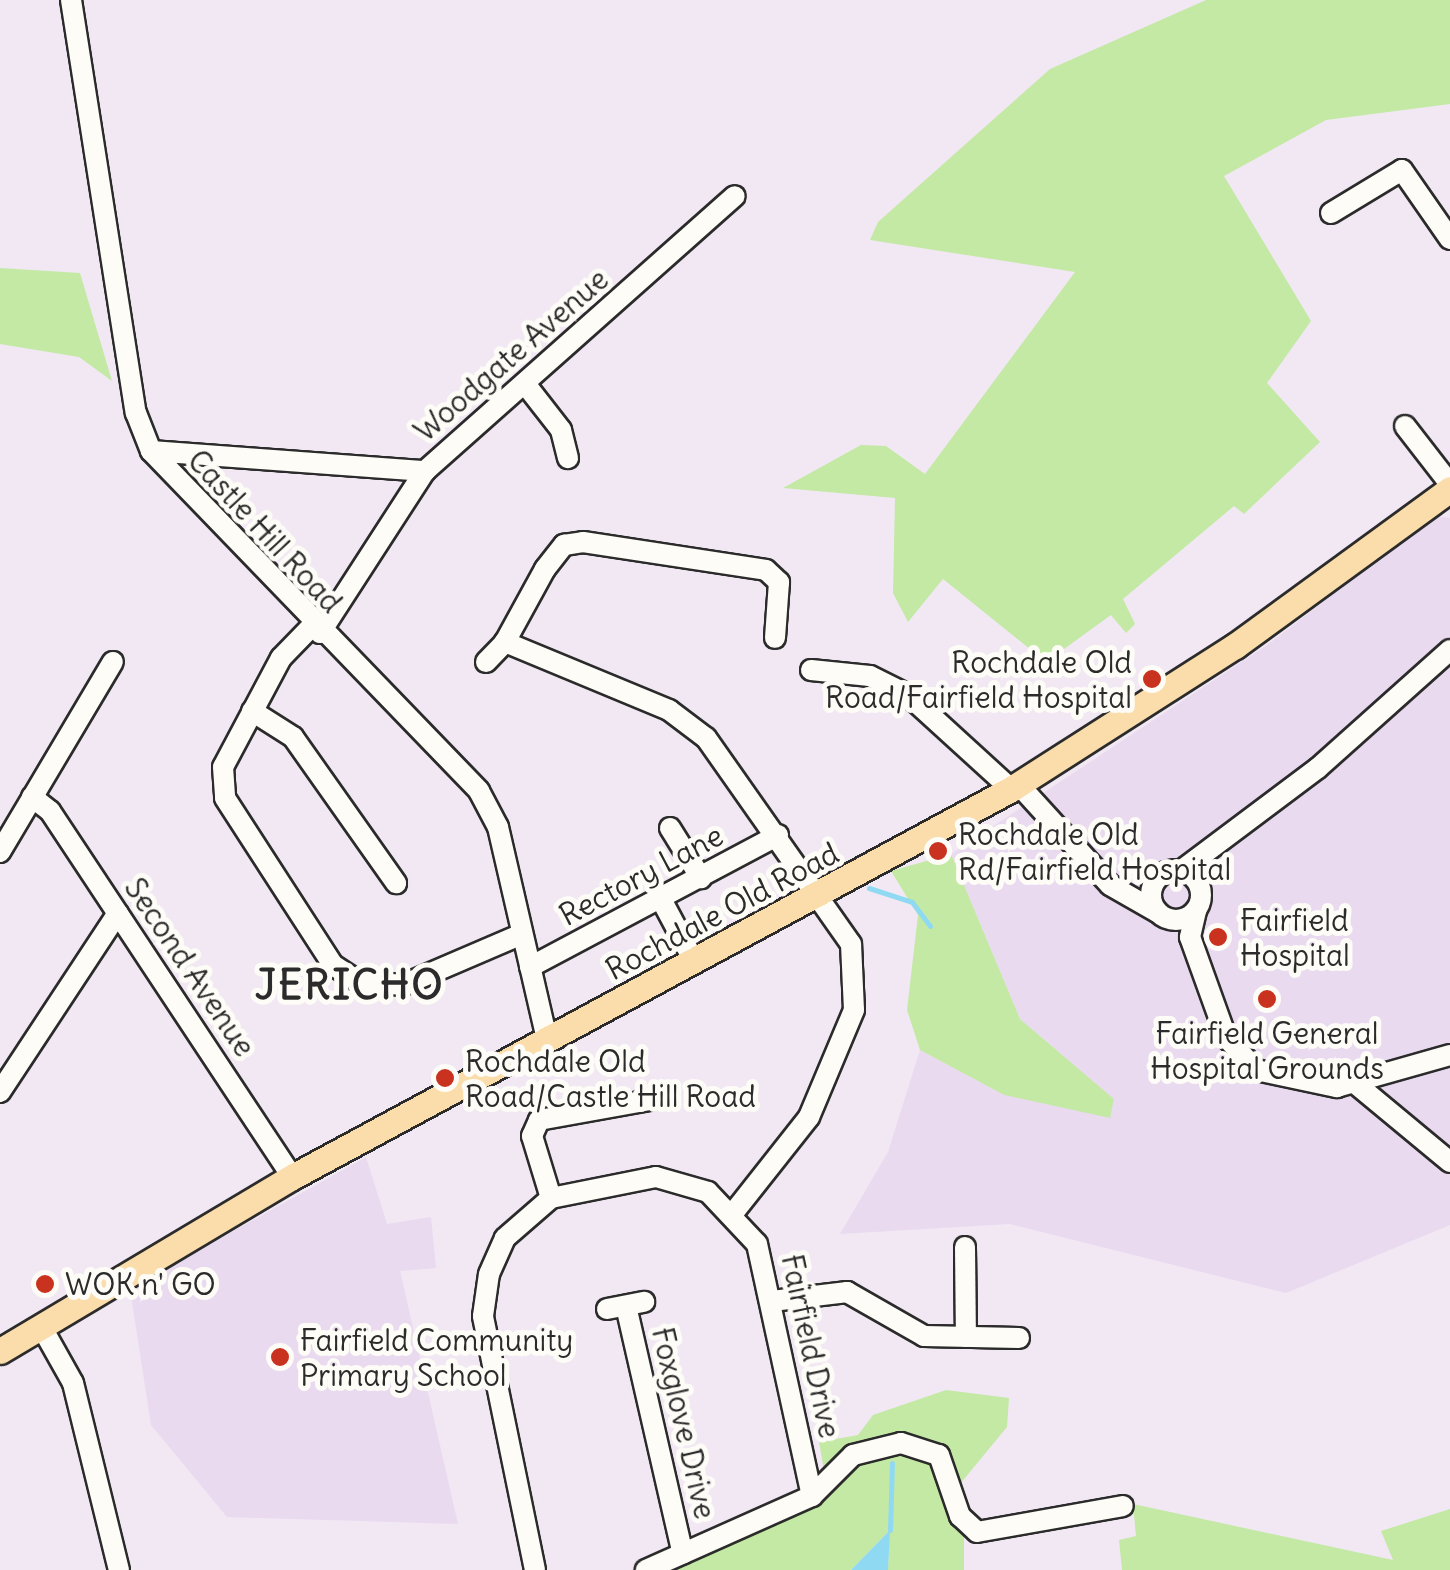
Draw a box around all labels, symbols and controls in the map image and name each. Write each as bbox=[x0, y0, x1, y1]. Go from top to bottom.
street label: Woodgate Avenue bbox=[407, 261, 615, 449]
street label: Castle Hill Road bbox=[180, 442, 350, 620]
place label: Rochdale Old Road/Fairfield Hospital bbox=[825, 644, 1132, 714]
marker: Rochdale Old Road/Fairfield Hospital bbox=[1141, 668, 1163, 690]
place label: Rochdale Old Rd/Fairfield Hospital bbox=[958, 816, 1231, 886]
street label: Rectory Lane bbox=[553, 817, 729, 933]
street label: Rochdale Old Road bbox=[600, 835, 844, 987]
marker: Rochdale Old Rd/Fairfield Hospital bbox=[927, 840, 949, 862]
street label: Second Avenue bbox=[117, 871, 263, 1063]
place label: Fairfield Hospital bbox=[1240, 902, 1350, 972]
marker: Fairfield Hospital bbox=[1205, 924, 1231, 950]
district label: JERICHO bbox=[255, 961, 445, 1009]
marker: Fairfield General Hospital Grounds bbox=[1256, 988, 1278, 1010]
place label: Fairfield General Hospital Grounds bbox=[1150, 1015, 1384, 1086]
place label: Rochdale Old Road/Castle Hill Road bbox=[465, 1043, 756, 1114]
marker: Rochdale Old Road/Castle Hill Road bbox=[434, 1067, 456, 1089]
street label: Fairfield Drive bbox=[774, 1251, 848, 1441]
place label: WOK n' GO bbox=[65, 1266, 216, 1302]
marker: WOK n' GO bbox=[34, 1273, 56, 1295]
place label: Fairfield Community Primary School bbox=[300, 1322, 573, 1392]
street label: Foxglove Drive bbox=[644, 1324, 724, 1522]
marker: Fairfield Community Primary School bbox=[269, 1346, 291, 1368]

